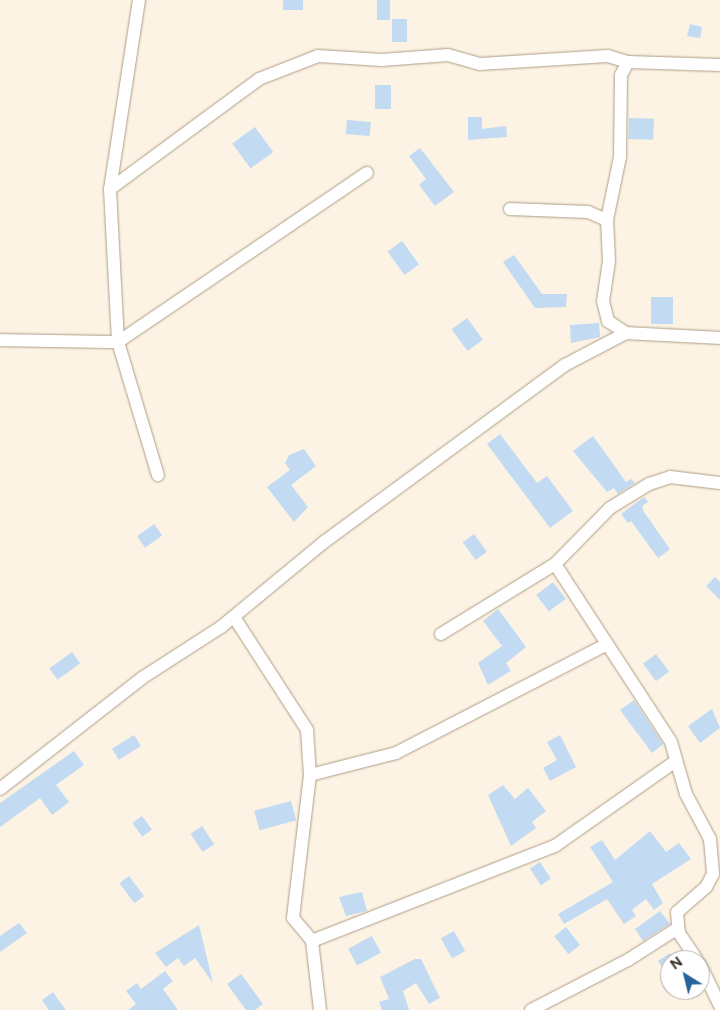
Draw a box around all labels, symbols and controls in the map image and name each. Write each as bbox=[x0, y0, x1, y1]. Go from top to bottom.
north arrow bbox=[660, 950, 710, 1000]
text: N bbox=[667, 953, 686, 973]

